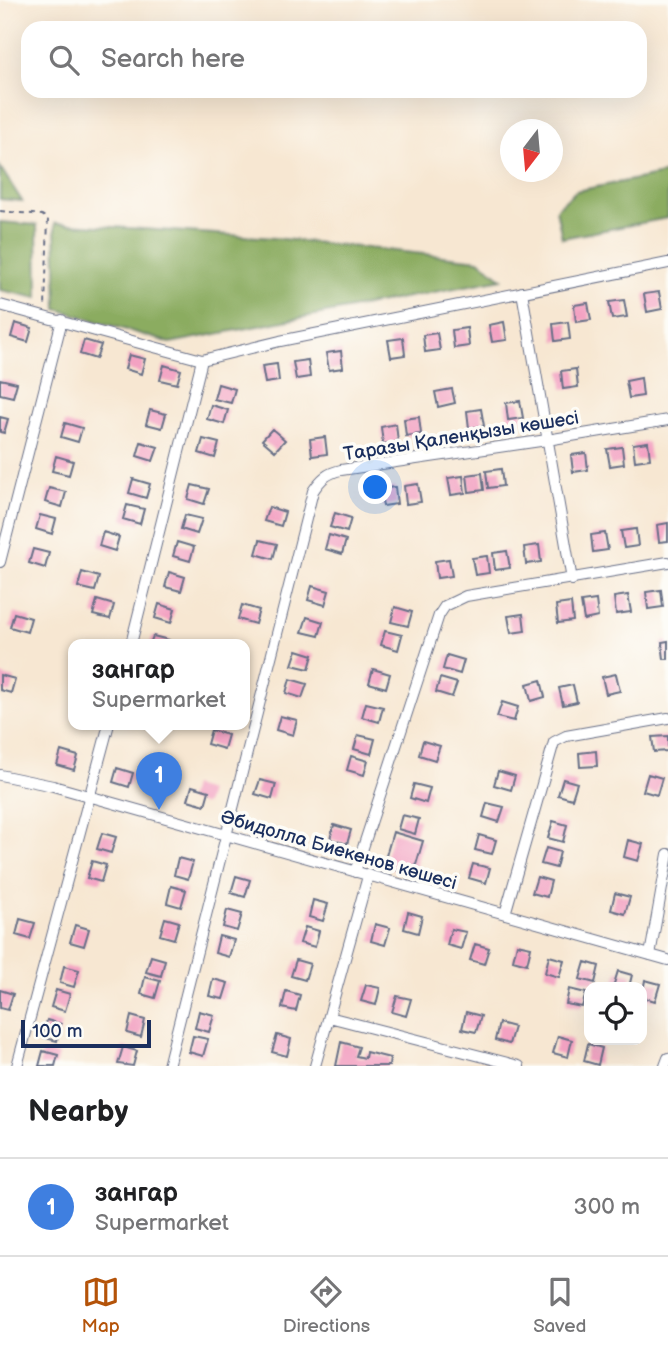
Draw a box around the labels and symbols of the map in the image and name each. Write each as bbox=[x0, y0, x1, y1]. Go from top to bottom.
north arrow bbox=[500, 119, 563, 182]
street label: Таразы Қаленқызы көшесі bbox=[342, 406, 581, 466]
your location bbox=[358, 470, 392, 504]
pin: 1 bbox=[136, 752, 182, 810]
street label: Әбидолла Биекенов көшесі bbox=[218, 806, 459, 895]
scale bar bbox=[21, 1017, 150, 1049]

